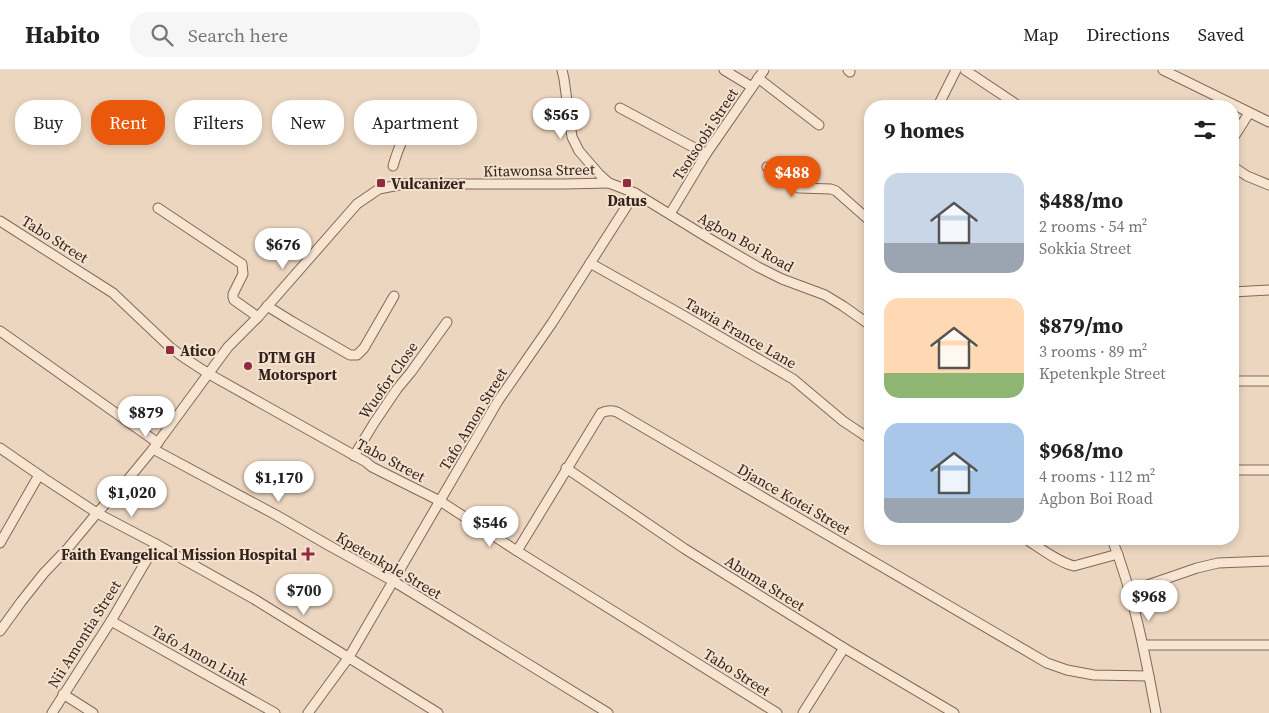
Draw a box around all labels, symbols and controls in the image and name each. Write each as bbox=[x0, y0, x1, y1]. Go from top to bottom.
search box bbox=[130, 12, 480, 57]
text: Habito bbox=[25, 18, 100, 51]
icon: search bbox=[148, 21, 176, 49]
text: Search here bbox=[188, 22, 288, 48]
text: Map bbox=[1023, 22, 1059, 47]
text: Directions bbox=[1087, 22, 1170, 47]
text: Saved bbox=[1198, 22, 1244, 47]
street label: Tsotsoobi Street bbox=[667, 84, 743, 184]
pin: $565 bbox=[531, 98, 591, 140]
chip: Buy bbox=[15, 100, 81, 145]
chip: Rent bbox=[91, 100, 165, 145]
chip: Filters bbox=[175, 100, 262, 145]
chip: New bbox=[272, 100, 344, 145]
chip: Apartment bbox=[354, 100, 477, 145]
text: $565 bbox=[544, 103, 578, 125]
text: 9 homes bbox=[884, 116, 964, 145]
icon: filters bbox=[1191, 116, 1219, 144]
pin: $488 bbox=[762, 156, 822, 198]
street label: Kitawonsa Street bbox=[483, 159, 595, 181]
text: $488 bbox=[775, 161, 809, 183]
place label: Vulcanizer bbox=[391, 173, 465, 194]
marker: Vulcanizer bbox=[375, 177, 387, 189]
marker: Datus bbox=[621, 177, 633, 189]
text: $488/mo bbox=[1039, 186, 1123, 215]
place label: Datus bbox=[607, 190, 647, 211]
icon: home bbox=[924, 193, 984, 253]
street label: Agbon Boi Road bbox=[694, 207, 798, 277]
street label: Tabo Street bbox=[18, 210, 93, 268]
text: 2 rooms · 54 m² bbox=[1039, 215, 1147, 237]
pin: $676 bbox=[253, 228, 313, 270]
text: $676 bbox=[266, 233, 300, 255]
text: Sokkia Street bbox=[1039, 237, 1131, 259]
street label: Tawia France Lane bbox=[681, 292, 801, 374]
text: $879/mo bbox=[1039, 311, 1123, 340]
icon: home bbox=[924, 318, 984, 378]
street label: Wuofor Close bbox=[354, 337, 423, 423]
place label: Atico bbox=[180, 340, 216, 361]
text: 3 rooms · 89 m² bbox=[1039, 340, 1147, 362]
marker: Atico bbox=[164, 344, 176, 356]
place label: DTM GH Motorsport bbox=[258, 347, 338, 385]
marker: DTM GH Motorsport bbox=[242, 360, 254, 372]
text: Kpetenkple Street bbox=[1039, 362, 1166, 384]
street label: Tafo Amon Street bbox=[434, 364, 512, 474]
pin: $879 bbox=[116, 396, 176, 438]
text: $879 bbox=[129, 401, 163, 423]
street label: Tabo Street bbox=[353, 433, 429, 487]
text: $968/mo bbox=[1039, 436, 1123, 465]
icon: home bbox=[924, 443, 984, 503]
street label: Djance Kotei Street bbox=[734, 458, 854, 540]
pin: $1,170 bbox=[238, 460, 320, 503]
text: 4 rooms · 112 m² bbox=[1039, 465, 1155, 487]
text: $1,170 bbox=[255, 466, 303, 488]
pin: $1,020 bbox=[91, 476, 173, 518]
text: $1,020 bbox=[108, 481, 156, 503]
text: Agbon Boi Road bbox=[1039, 487, 1153, 509]
pin: $546 bbox=[460, 506, 520, 548]
text: $546 bbox=[473, 511, 507, 533]
street label: Kpetenkple Street bbox=[332, 526, 446, 604]
place label: Faith Evangelical Mission Hospital bbox=[61, 544, 297, 565]
marker: Faith Evangelical Mission Hospital bbox=[301, 547, 315, 561]
street label: Abuma Street bbox=[721, 550, 809, 616]
pin: $700 bbox=[274, 574, 334, 616]
street label: Nii Amontia Street bbox=[42, 576, 126, 692]
text: $700 bbox=[287, 579, 321, 601]
pin: $968 bbox=[1119, 580, 1179, 622]
text: $968 bbox=[1132, 585, 1166, 607]
street label: Tafo Amon Link bbox=[148, 620, 253, 691]
street label: Tabo Street bbox=[700, 643, 775, 701]

